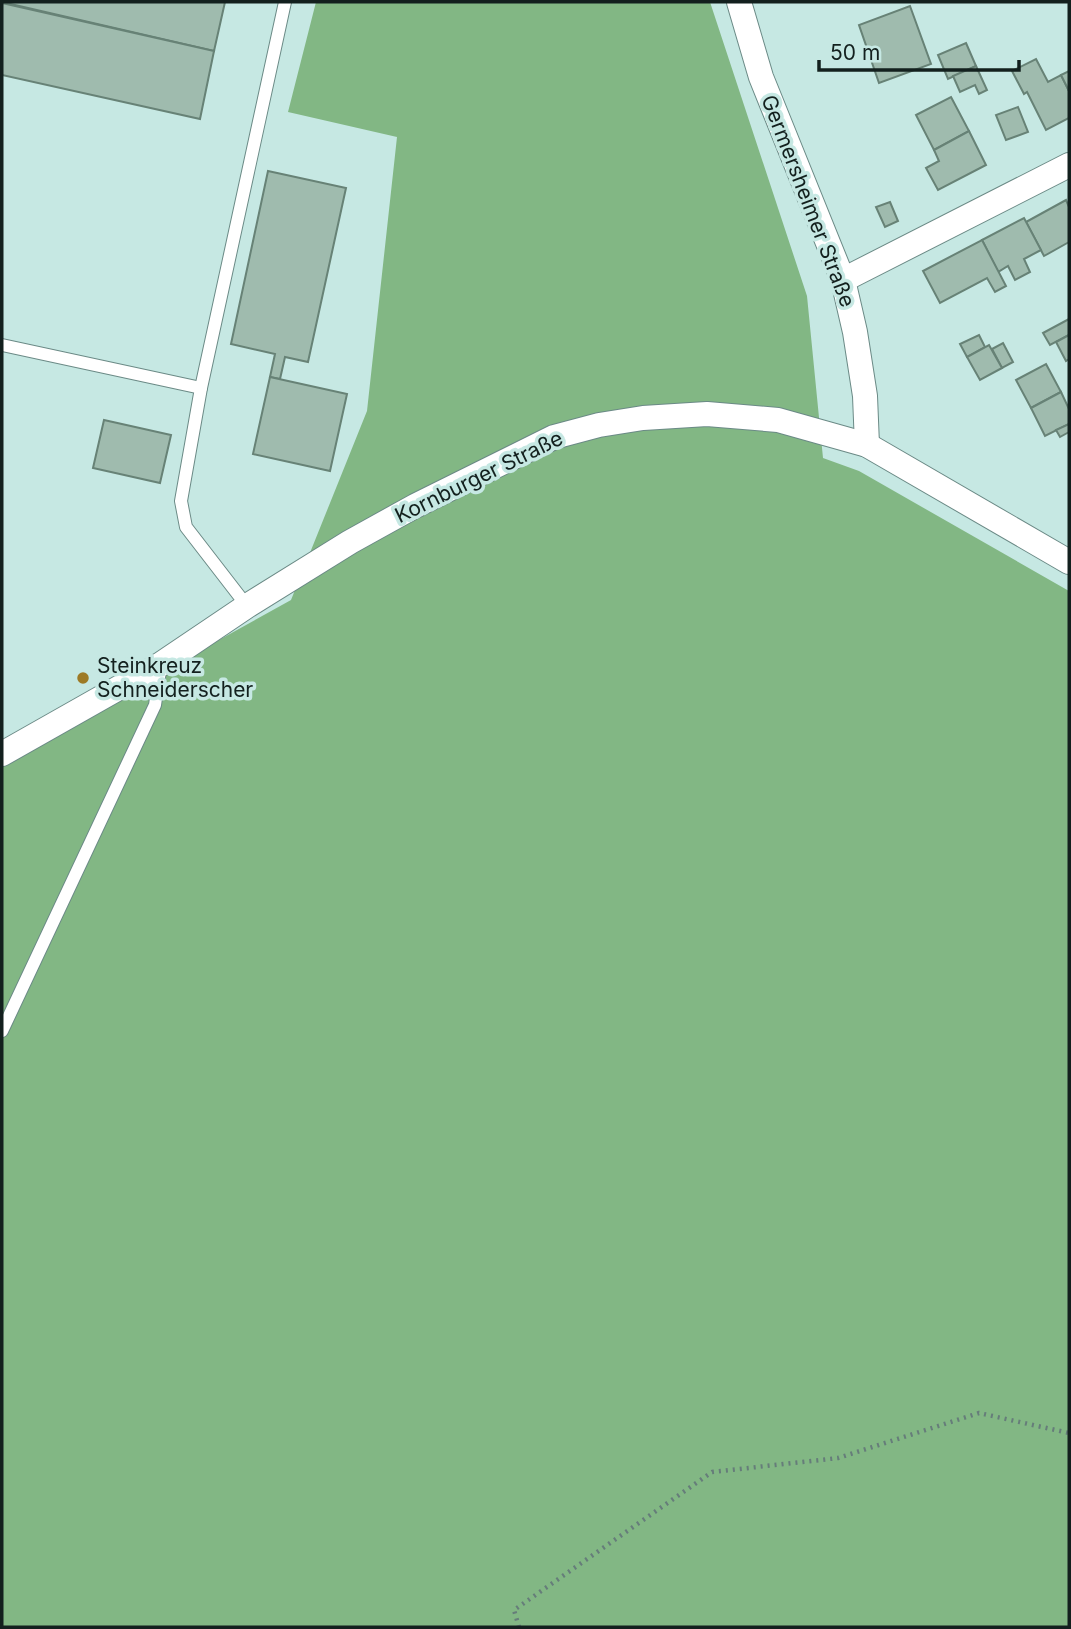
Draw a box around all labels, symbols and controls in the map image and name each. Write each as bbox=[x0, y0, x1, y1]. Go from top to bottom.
scale bar bbox=[819, 28, 1018, 72]
text: 50 m bbox=[830, 40, 880, 65]
street label: Germersheimer Straße bbox=[756, 91, 860, 310]
street label: Kornburger Straße bbox=[391, 425, 567, 528]
place label: Steinkreuz Schneiderscher bbox=[97, 653, 253, 702]
marker: Steinkreuz Schneiderscher bbox=[75, 670, 91, 686]

